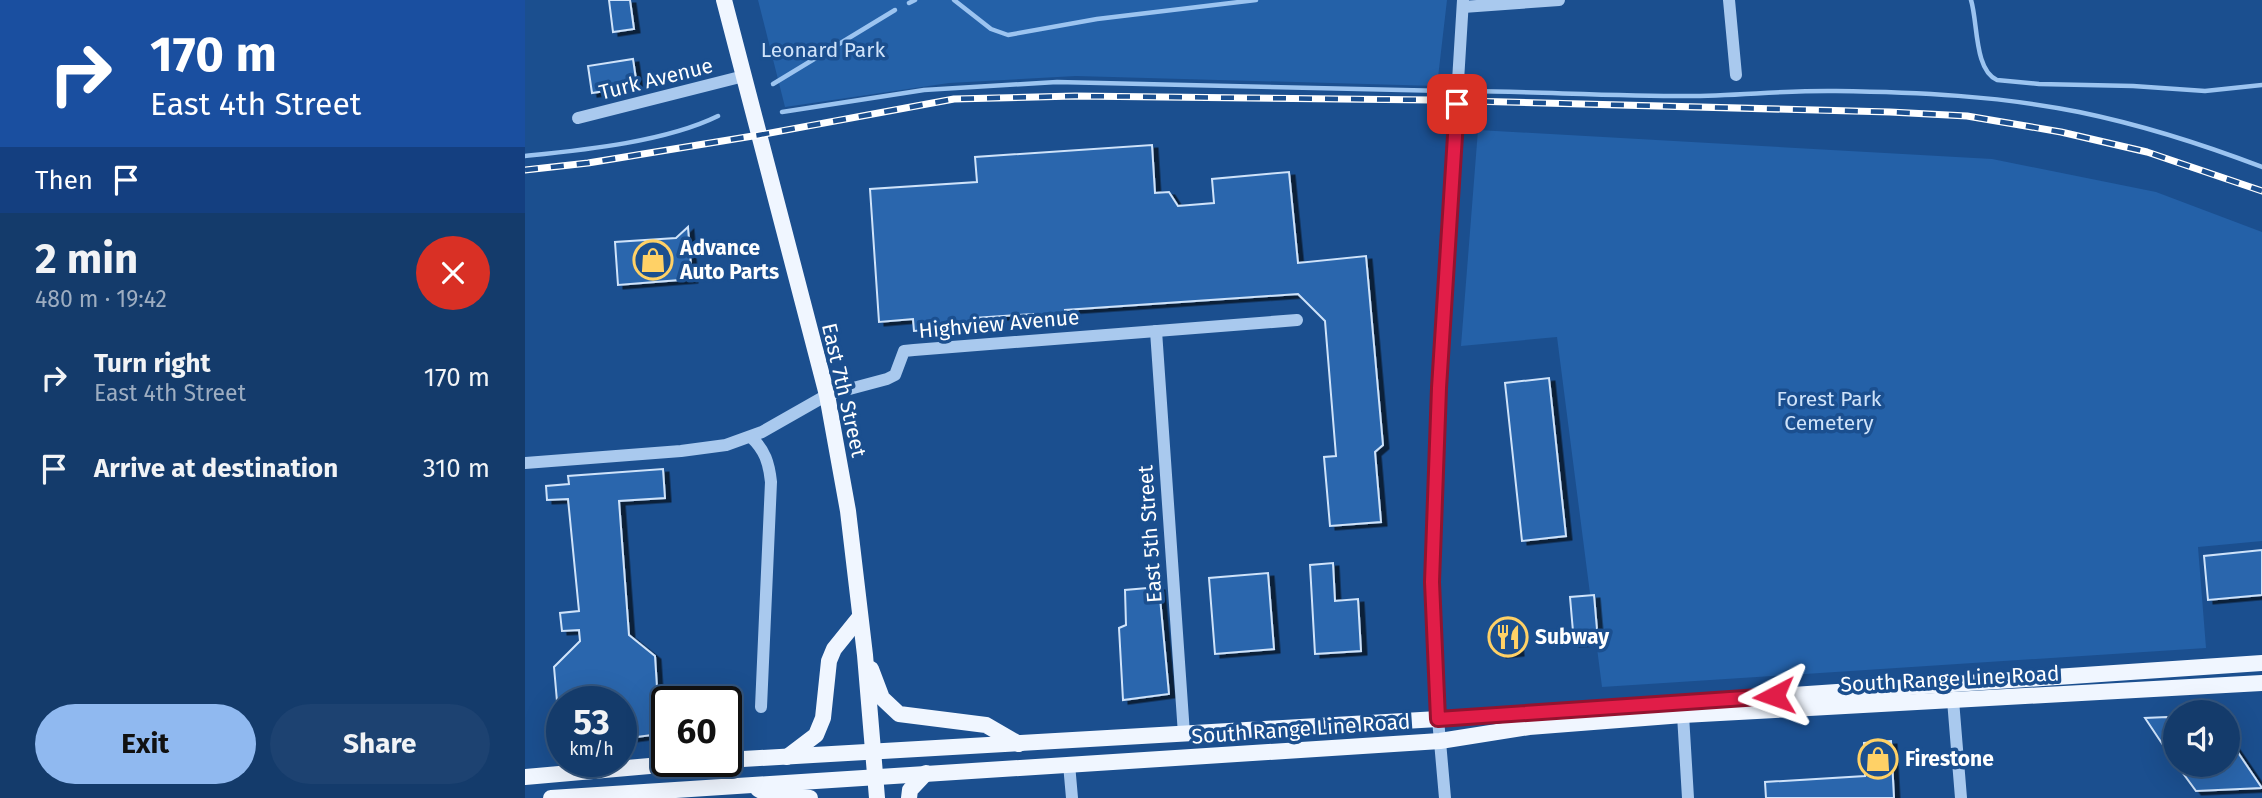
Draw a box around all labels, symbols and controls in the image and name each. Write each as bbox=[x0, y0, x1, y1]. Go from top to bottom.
text: 170 m bbox=[150, 25, 277, 84]
icon: right bbox=[35, 28, 126, 119]
park label: Leonard Park bbox=[761, 37, 885, 63]
street label: Turk Avenue bbox=[596, 52, 716, 106]
pin bbox=[1427, 74, 1487, 134]
text: East 4th Street bbox=[150, 85, 361, 123]
icon: arrive bbox=[1438, 85, 1476, 123]
icon: arrive bbox=[107, 161, 145, 199]
text: Then bbox=[35, 165, 93, 196]
text: 2 min bbox=[35, 234, 138, 284]
place label: Advance Auto Parts bbox=[679, 235, 779, 285]
button: close bbox=[416, 236, 490, 310]
shop icon: Advance Auto Parts bbox=[632, 239, 674, 281]
text: 480 m · 19:42 bbox=[35, 285, 167, 313]
street label: Highview Avenue bbox=[918, 304, 1080, 344]
street label: East 7th Street bbox=[816, 320, 872, 460]
text: Turn right bbox=[94, 348, 211, 379]
icon: right bbox=[35, 359, 73, 397]
text: 170 m bbox=[424, 362, 490, 393]
text: East 4th Street bbox=[94, 379, 246, 407]
park label: Forest Park Cemetery bbox=[1776, 386, 1882, 436]
icon: arrive bbox=[35, 450, 73, 488]
text: Arrive at destination bbox=[94, 453, 338, 484]
text: 310 m bbox=[423, 453, 490, 484]
street label: East 5th Street bbox=[1132, 464, 1168, 604]
restaurant icon: Subway bbox=[1487, 616, 1529, 658]
place label: Subway bbox=[1535, 624, 1609, 650]
position arrow bbox=[1737, 659, 1811, 733]
street label: South Range Line Road bbox=[1840, 660, 2060, 698]
speed limit sign: 60 bbox=[651, 686, 742, 777]
map controls bbox=[2163, 700, 2240, 777]
button: sound bbox=[2163, 700, 2240, 777]
text: 53 bbox=[573, 701, 610, 743]
button: Exit bbox=[35, 704, 256, 784]
button: Share bbox=[270, 704, 490, 784]
street label: South Range Line Road bbox=[1191, 708, 1411, 750]
text: km/h bbox=[569, 738, 614, 760]
shop icon: Firestone bbox=[1857, 738, 1899, 780]
place label: Firestone bbox=[1905, 746, 1994, 772]

